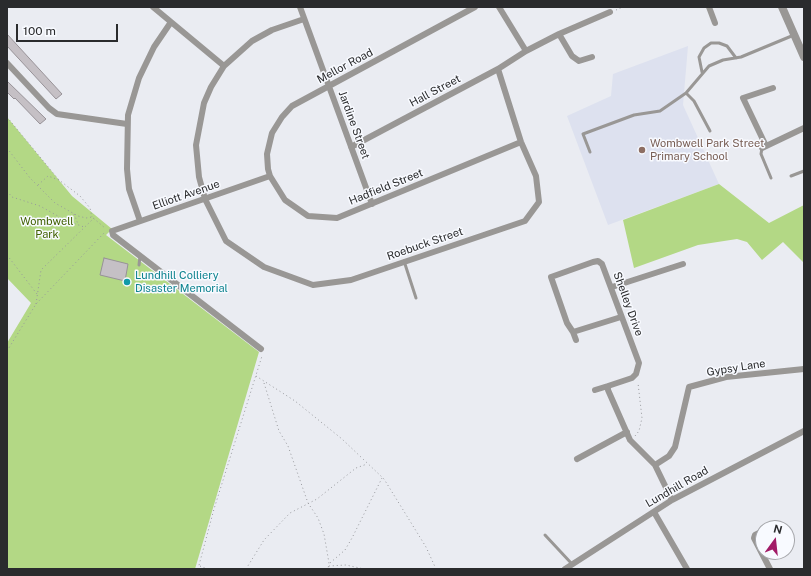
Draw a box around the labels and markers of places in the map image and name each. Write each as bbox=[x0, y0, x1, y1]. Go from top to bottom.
place label: Wombwell Park Street Primary School bbox=[650, 137, 764, 163]
marker: Wombwell Park Street Primary School bbox=[637, 145, 647, 155]
place label: Lundhill Colliery Disaster Memorial bbox=[135, 269, 228, 295]
marker: Lundhill Colliery Disaster Memorial bbox=[122, 277, 132, 287]

